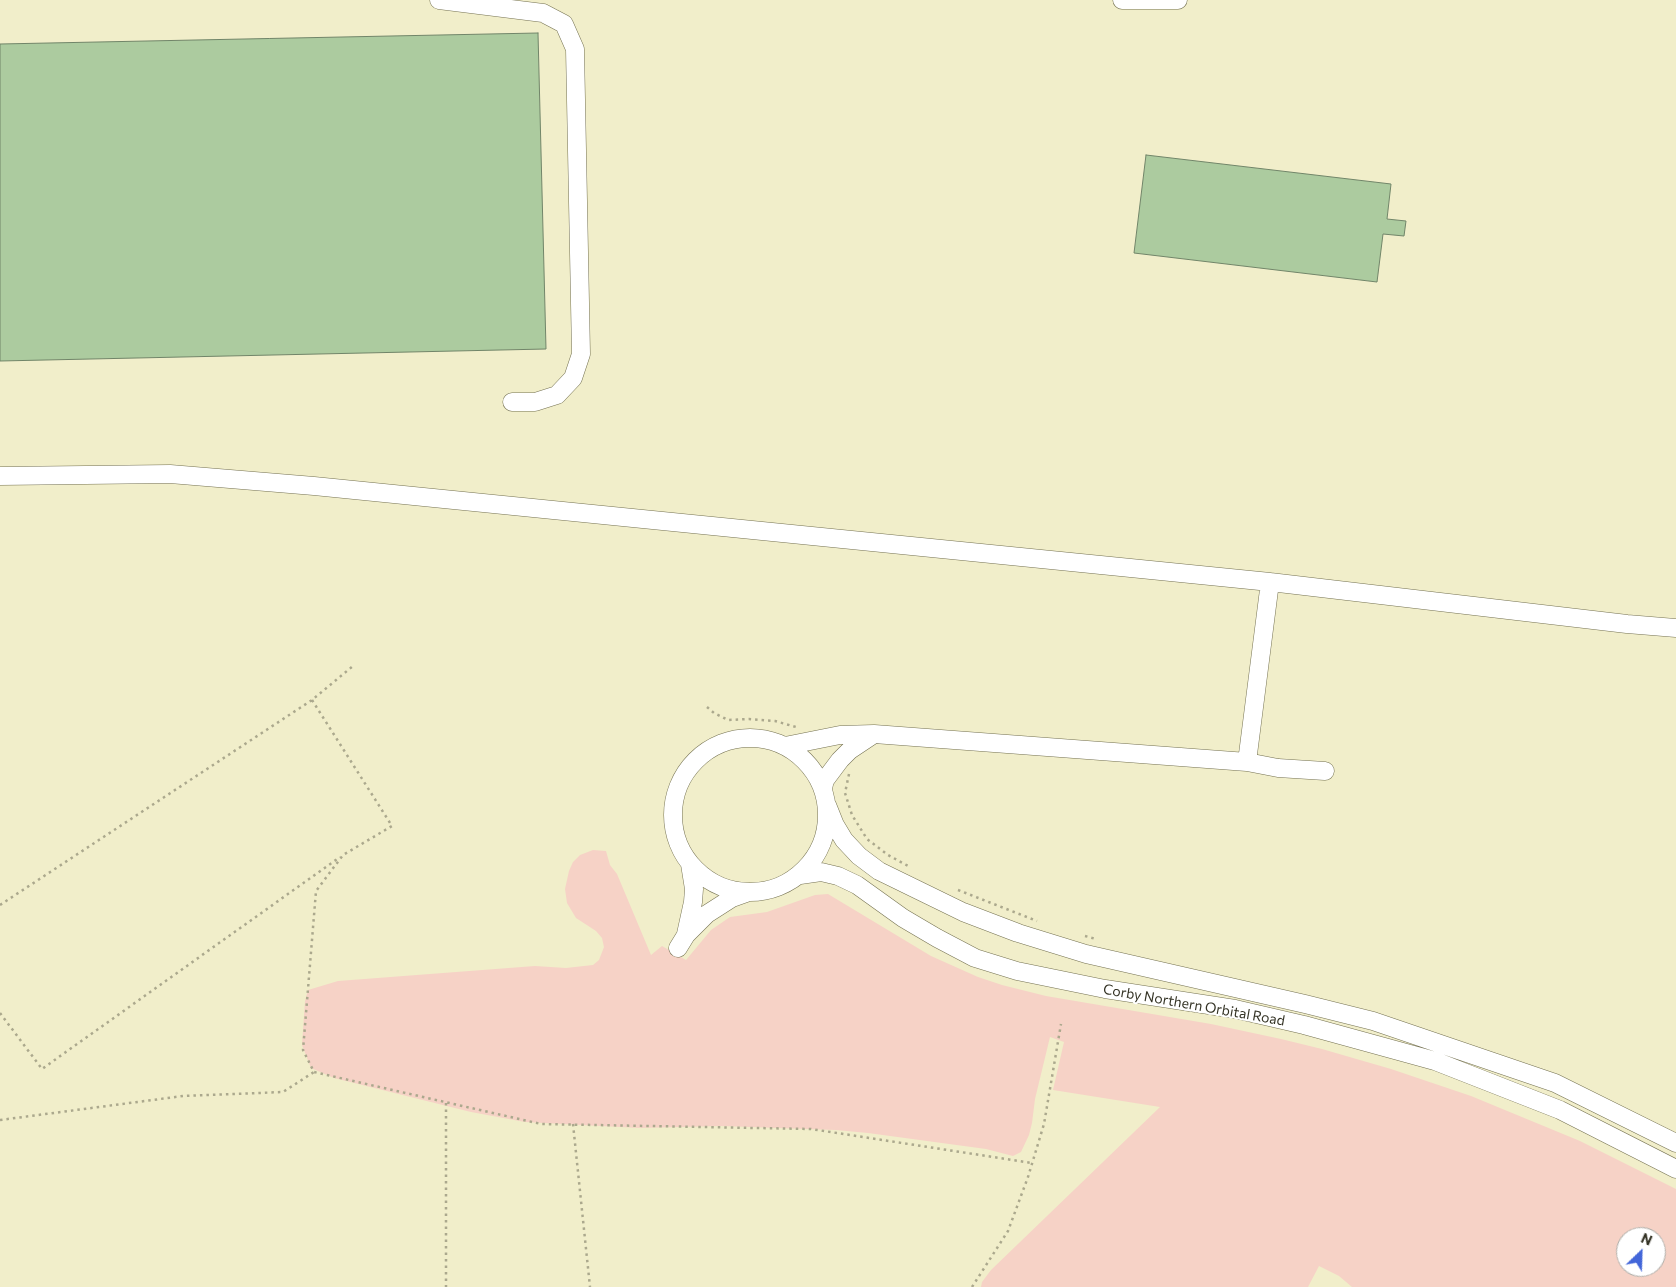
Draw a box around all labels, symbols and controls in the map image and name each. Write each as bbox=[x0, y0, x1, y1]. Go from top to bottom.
street label: Corby Northern Orbital Road bbox=[1102, 981, 1286, 1029]
north arrow bbox=[1616, 1227, 1666, 1277]
text: N bbox=[1639, 1229, 1655, 1249]

